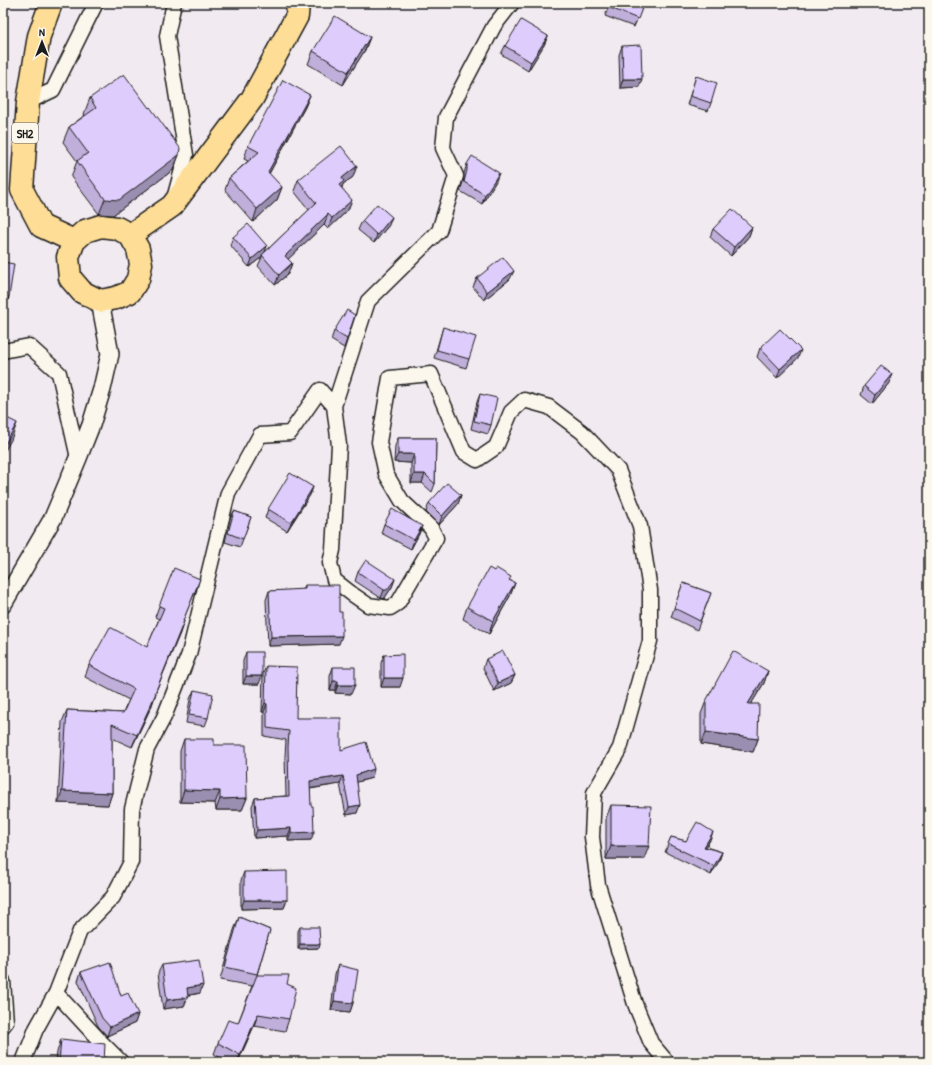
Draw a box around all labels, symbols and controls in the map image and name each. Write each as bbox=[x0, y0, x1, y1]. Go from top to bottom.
north arrow bbox=[22, 22, 62, 62]
text: N bbox=[39, 25, 45, 39]
road number: SH2 bbox=[12, 123, 38, 143]

